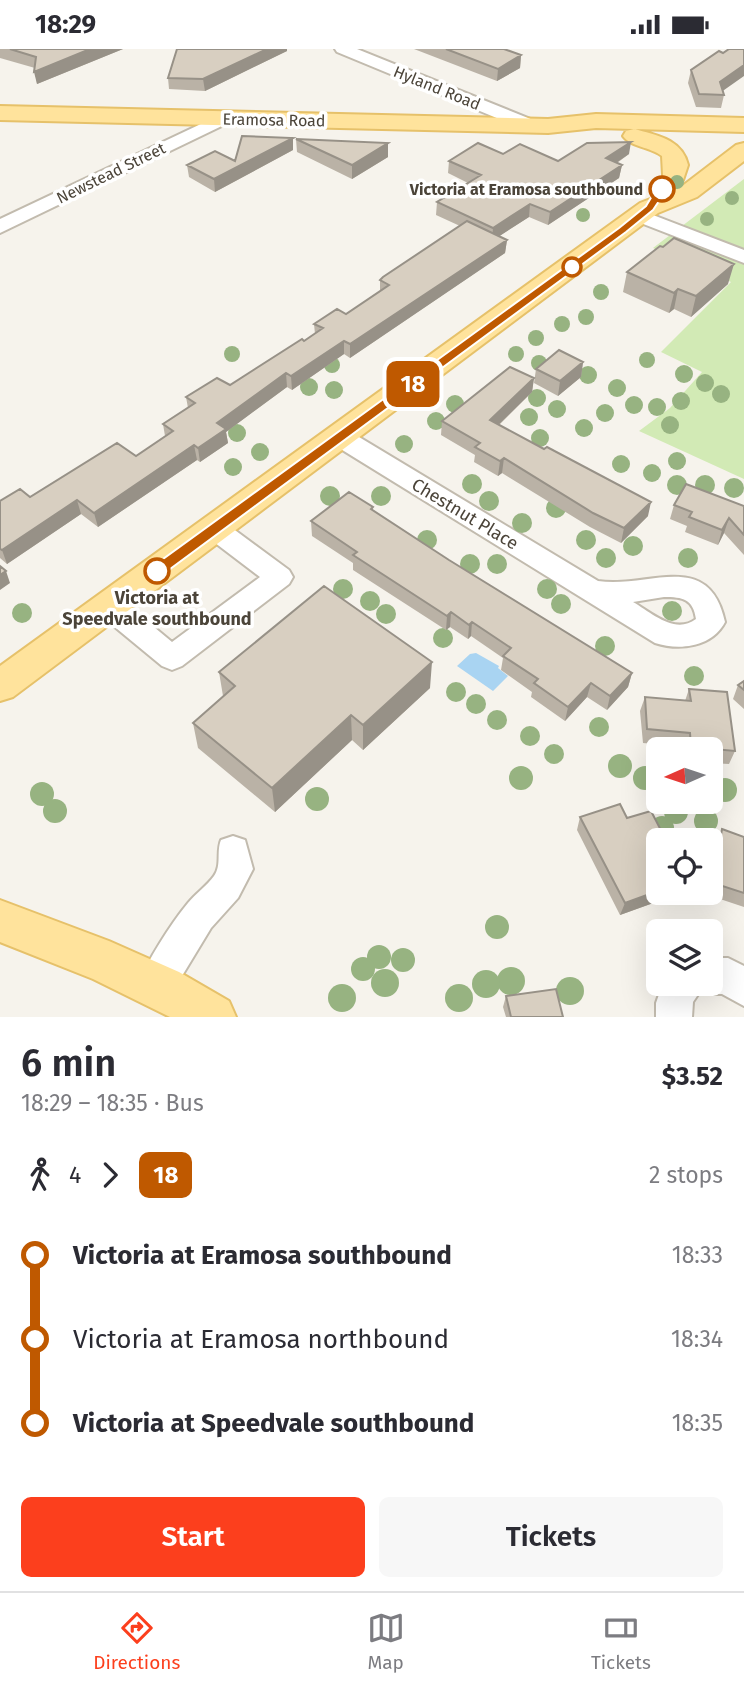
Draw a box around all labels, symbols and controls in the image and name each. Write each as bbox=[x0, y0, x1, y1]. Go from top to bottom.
text: 18:29 bbox=[35, 9, 96, 40]
street label: Hyland Road bbox=[391, 62, 483, 114]
street label: Eramosa Road bbox=[222, 110, 326, 130]
street label: Newstead Street bbox=[54, 138, 169, 208]
marker: Victoria at Eramosa southbound bbox=[649, 176, 675, 202]
place label: Victoria at Eramosa southbound bbox=[409, 180, 643, 199]
unlabelled marker bbox=[562, 257, 582, 277]
line badge: 18 bbox=[382, 361, 444, 407]
text: 18 bbox=[400, 370, 426, 398]
street label: Chestnut Place bbox=[408, 473, 522, 555]
marker: Victoria at Speedvale southbound bbox=[144, 558, 170, 584]
place label: Victoria at Speedvale southbound bbox=[62, 587, 252, 630]
north arrow bbox=[646, 737, 723, 814]
map controls bbox=[646, 737, 723, 996]
button: locate bbox=[646, 828, 723, 905]
button: layers bbox=[646, 919, 723, 996]
text: 6 min bbox=[21, 1040, 116, 1086]
text: $3.52 bbox=[662, 1061, 723, 1092]
text: 18:29 – 18:35 · Bus bbox=[21, 1089, 204, 1117]
icon: walk bbox=[21, 1156, 59, 1194]
icon: forward bbox=[91, 1156, 129, 1194]
text: 4 bbox=[69, 1161, 81, 1189]
text: 18 bbox=[153, 1161, 178, 1189]
text: 2 stops bbox=[649, 1161, 723, 1189]
text: Victoria at Eramosa southbound bbox=[73, 1240, 452, 1271]
text: 18:33 bbox=[672, 1241, 723, 1269]
text: Victoria at Eramosa northbound bbox=[73, 1324, 449, 1355]
text: 18:34 bbox=[671, 1325, 723, 1353]
text: Victoria at Speedvale southbound bbox=[73, 1408, 474, 1439]
text: 18:35 bbox=[672, 1409, 723, 1437]
button: Start bbox=[21, 1497, 365, 1577]
button: Tickets bbox=[379, 1497, 723, 1577]
tab: Directions bbox=[93, 1609, 180, 1674]
tab: Map bbox=[367, 1609, 405, 1674]
tab: Tickets bbox=[591, 1609, 651, 1674]

